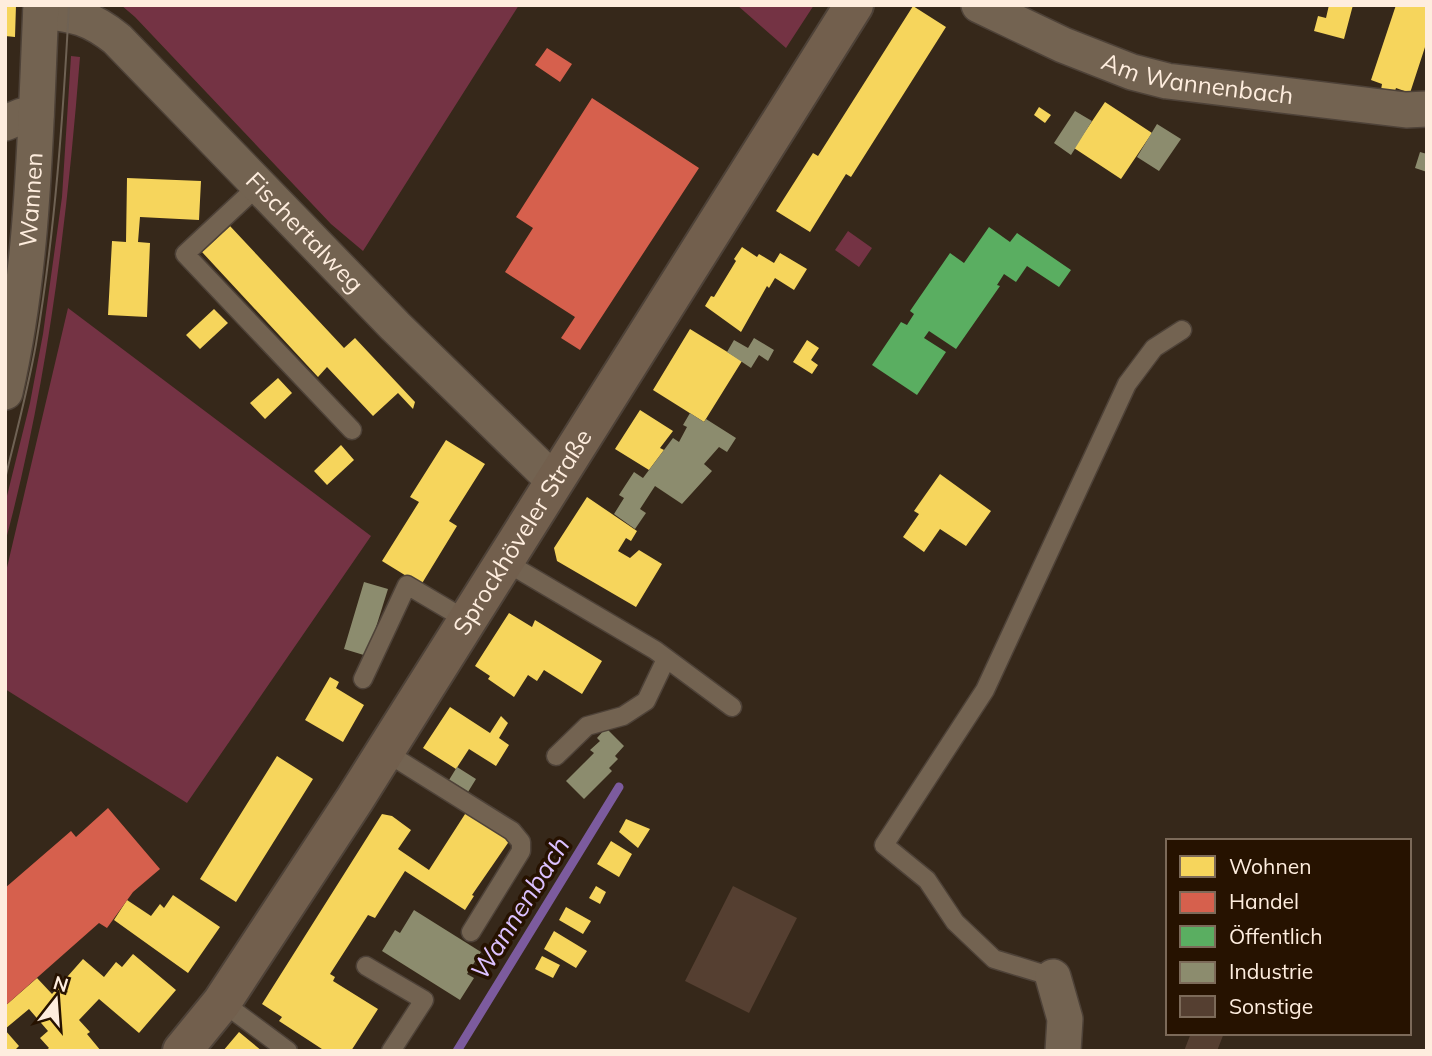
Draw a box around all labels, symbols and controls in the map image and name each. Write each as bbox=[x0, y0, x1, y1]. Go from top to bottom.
street label: Am Wannenbach bbox=[1098, 46, 1295, 110]
street label: Wannen bbox=[12, 152, 49, 249]
street label: Fischertalweg bbox=[240, 165, 370, 298]
street label: Sprockhöveler Straße bbox=[446, 423, 598, 640]
water label: Wannenbach bbox=[463, 830, 577, 985]
legend bbox=[1166, 839, 1411, 1035]
text: Wohnen bbox=[1229, 853, 1311, 879]
text: Handel bbox=[1229, 888, 1299, 914]
text: Öffentlich bbox=[1229, 923, 1323, 949]
text: Industrie bbox=[1229, 958, 1313, 984]
north arrow bbox=[21, 965, 91, 1035]
text: N bbox=[51, 970, 71, 997]
text: Sonstige bbox=[1229, 993, 1313, 1019]

